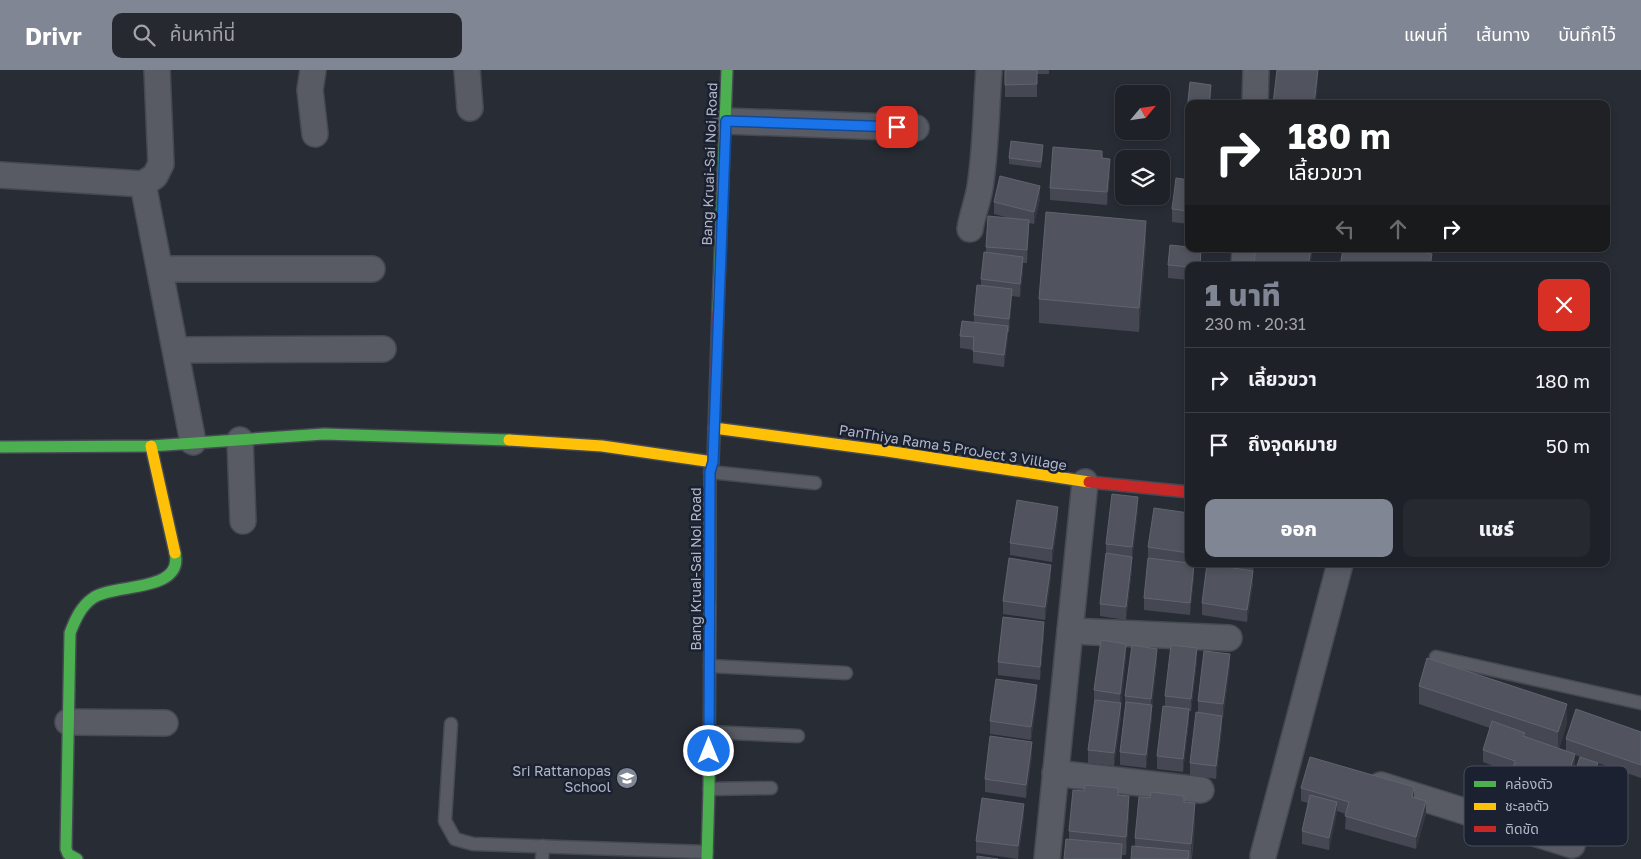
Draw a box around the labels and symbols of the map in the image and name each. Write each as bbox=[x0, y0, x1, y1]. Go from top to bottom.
street label: Bang Kruai-Sai Noi Road bbox=[698, 82, 720, 246]
north arrow bbox=[1115, 85, 1170, 140]
pin bbox=[876, 106, 918, 148]
street label: PanThiya Rama 5 ProJect 3 Village bbox=[838, 421, 1068, 473]
street label: Bang Kruai-Sai Noi Road bbox=[687, 487, 704, 651]
position arrow bbox=[682, 724, 734, 776]
place label: Sri Rattanopas School bbox=[512, 762, 611, 795]
school or university icon: Sri Rattanopas School bbox=[615, 766, 639, 790]
legend bbox=[1464, 766, 1628, 846]
text: คล่องตัว bbox=[1505, 775, 1553, 792]
text: ชะลอตัว bbox=[1505, 797, 1549, 814]
text: ติดขัด bbox=[1505, 820, 1539, 837]

